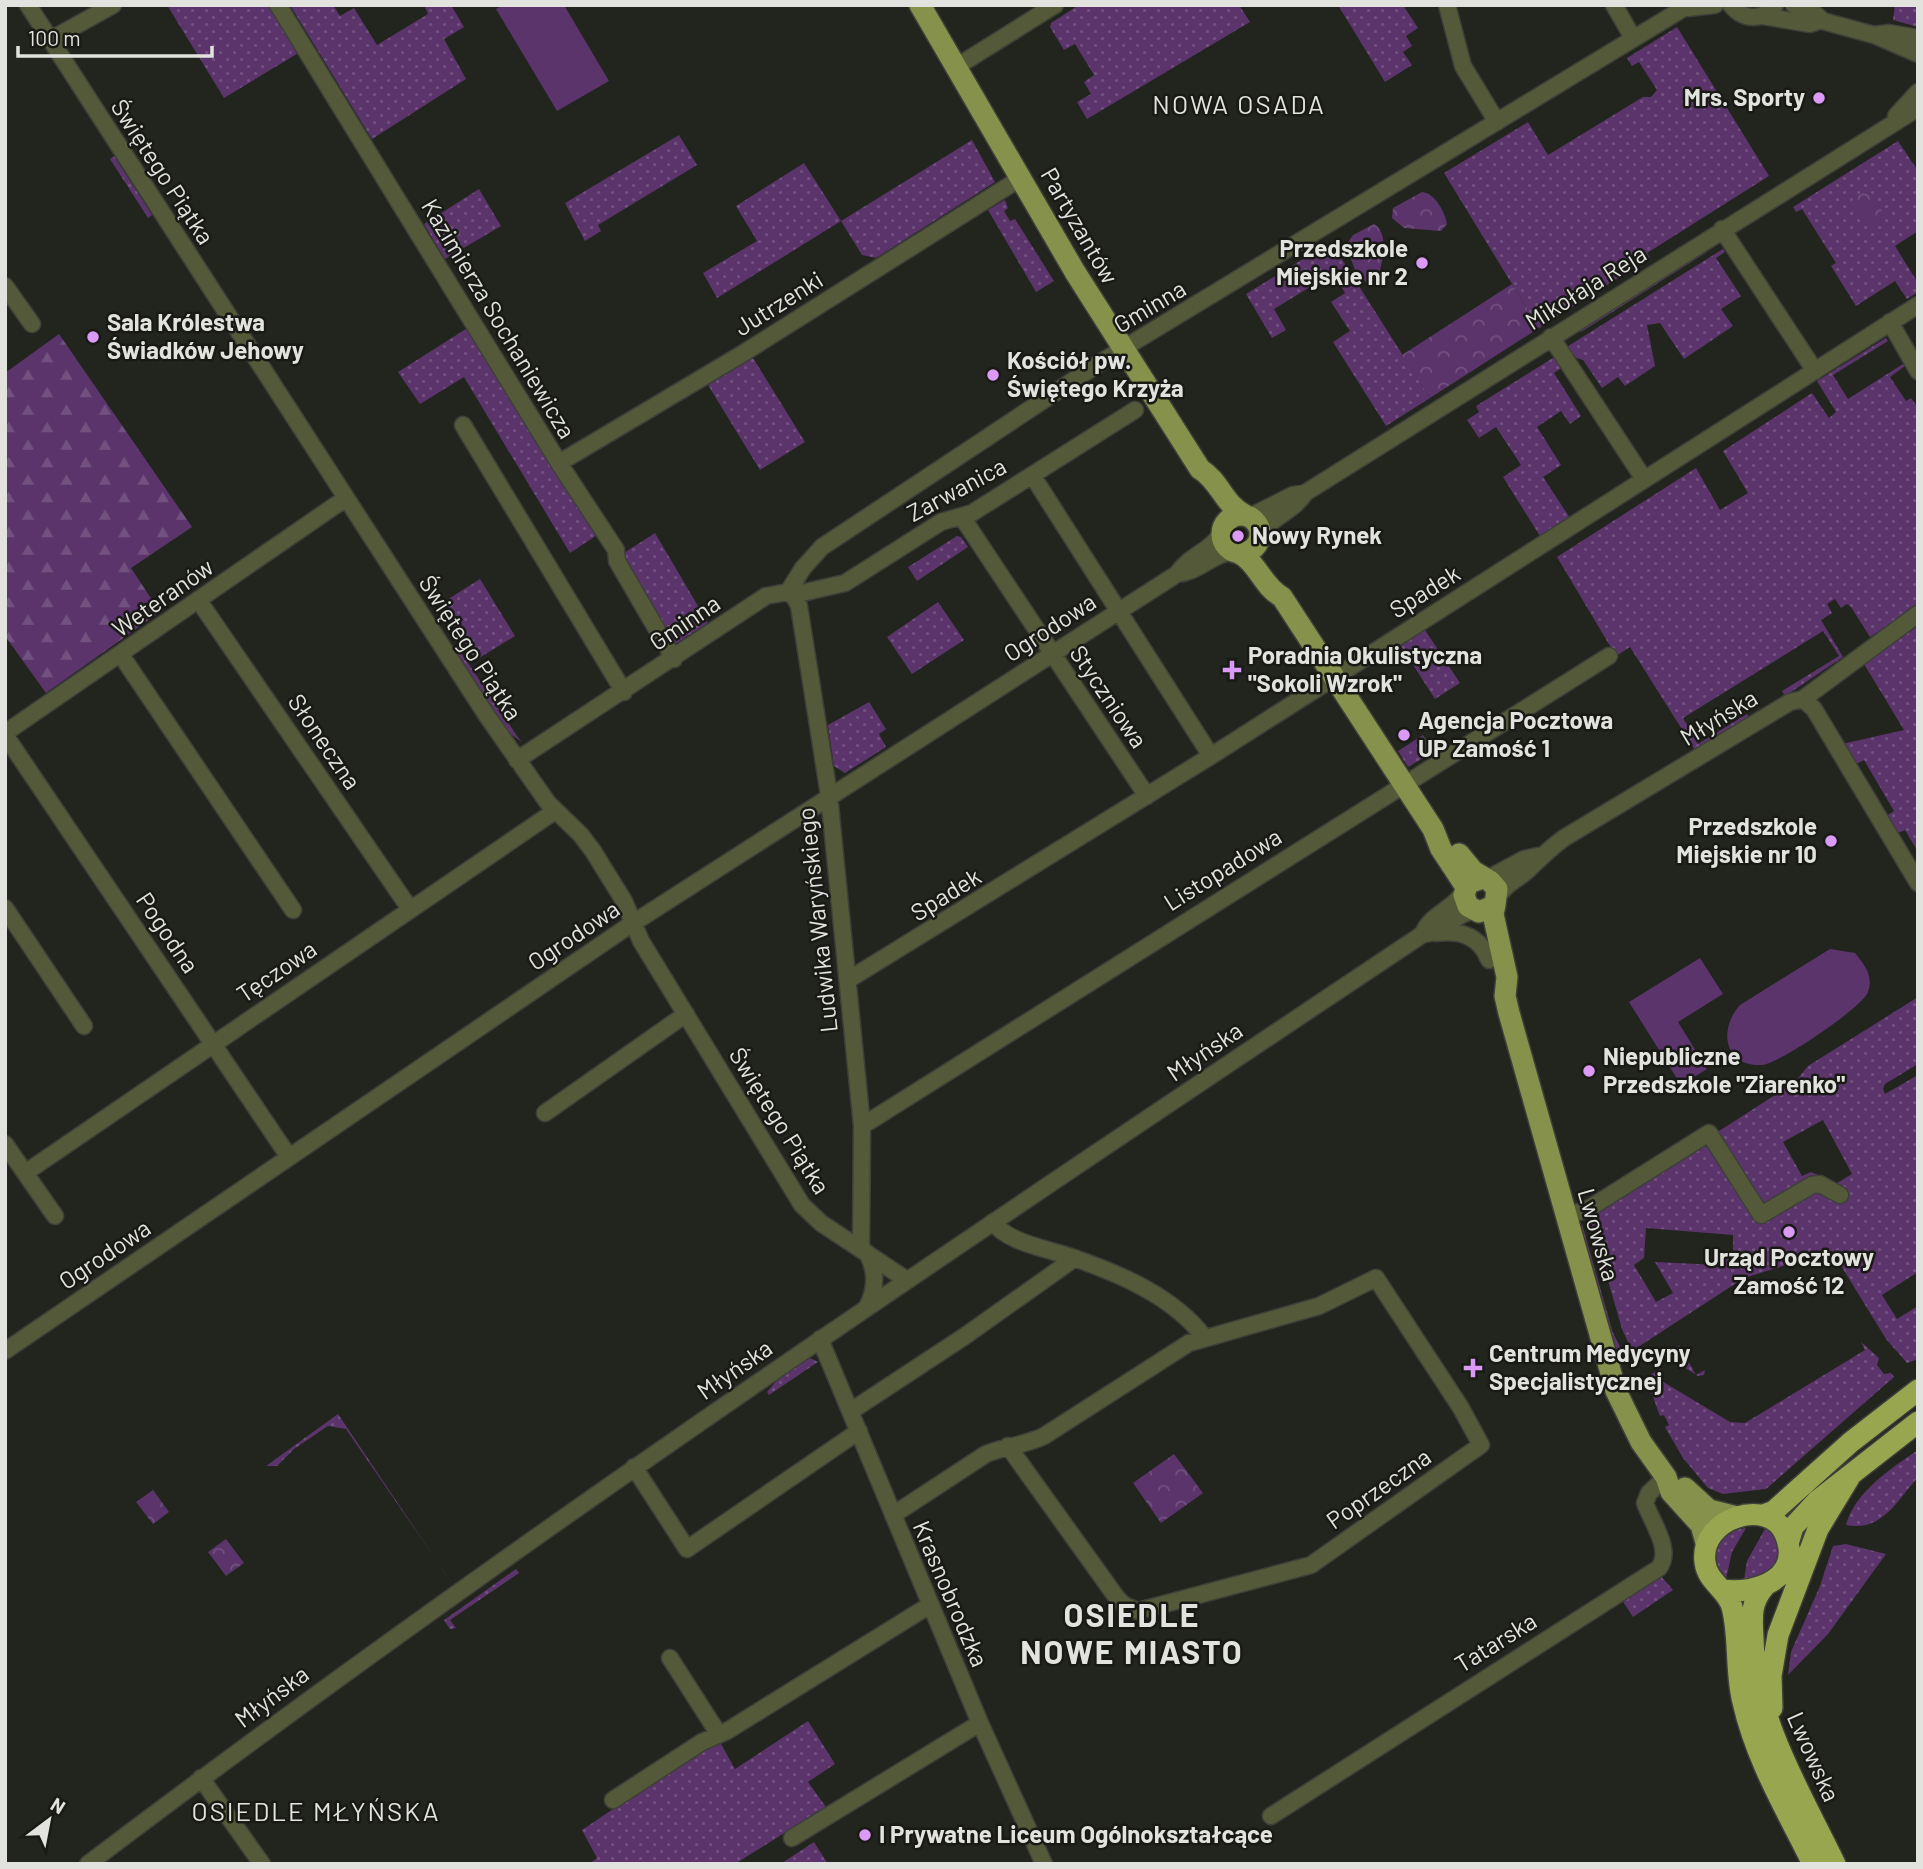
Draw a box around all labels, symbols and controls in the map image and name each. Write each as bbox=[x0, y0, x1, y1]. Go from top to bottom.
scale bar bbox=[18, 14, 212, 58]
text: 100 m bbox=[28, 25, 81, 50]
place label: Mrs. Sporty bbox=[1684, 82, 1805, 111]
district label: NOWA OSADA bbox=[1152, 88, 1326, 119]
marker: Mrs. Sporty bbox=[1811, 90, 1827, 106]
street label: Świętego Piątka bbox=[106, 93, 221, 249]
street label: Partyzantów bbox=[1035, 162, 1125, 288]
street label: Kazimierza Sochaniewicza bbox=[416, 193, 582, 443]
place label: Przedszkole Miejskie nr 2 bbox=[1276, 233, 1408, 290]
street label: Mikołaja Reja bbox=[1519, 238, 1651, 335]
marker: Przedszkole Miejskie nr 2 bbox=[1414, 255, 1430, 271]
street label: Jutrzenki bbox=[729, 264, 828, 341]
street label: Gminna bbox=[1108, 273, 1190, 338]
place label: Sala Królestwa Świadków Jehowy bbox=[107, 307, 304, 364]
marker: Sala Królestwa Świadków Jehowy bbox=[85, 329, 101, 345]
place label: Kościół pw. Świętego Krzyża bbox=[1007, 345, 1184, 402]
marker: Kościół pw. Świętego Krzyża bbox=[985, 367, 1001, 383]
street label: Zarwanica bbox=[902, 451, 1011, 527]
place label: Nowy Rynek bbox=[1252, 520, 1382, 549]
marker: Nowy Rynek bbox=[1230, 528, 1246, 544]
street label: Weteranów bbox=[106, 551, 218, 642]
street label: Spadek bbox=[1384, 558, 1465, 624]
street label: Świętego Piątka bbox=[414, 569, 529, 725]
street label: Ogrodowa bbox=[998, 586, 1101, 667]
street label: Gminna bbox=[643, 588, 725, 656]
street label: Styczniowa bbox=[1064, 639, 1154, 753]
place label: Poradnia Okulistyczna "Sokoli Wzrok" bbox=[1248, 640, 1482, 697]
marker: Poradnia Okulistyczna "Sokoli Wzrok" bbox=[1222, 660, 1242, 680]
street label: Młyńska bbox=[1674, 682, 1762, 751]
street label: Słoneczna bbox=[283, 688, 368, 795]
place label: Agencja Pocztowa UP Zamość 1 bbox=[1418, 705, 1613, 762]
marker: Agencja Pocztowa UP Zamość 1 bbox=[1396, 727, 1412, 743]
street label: Ludwika Waryńskiego bbox=[790, 806, 843, 1034]
place label: Przedszkole Miejskie nr 10 bbox=[1676, 811, 1817, 868]
street label: Listopadowa bbox=[1158, 821, 1286, 916]
marker: Przedszkole Miejskie nr 10 bbox=[1823, 833, 1839, 849]
street label: Spadek bbox=[905, 861, 986, 927]
street label: Pogodna bbox=[131, 886, 206, 978]
street label: Ogrodowa bbox=[522, 894, 624, 976]
street label: Tęczowa bbox=[231, 934, 322, 1008]
street label: Młyńska bbox=[1161, 1015, 1247, 1087]
place label: Niepubliczne Przedszkole "Ziarenko" bbox=[1603, 1041, 1846, 1098]
street label: Świętego Piątka bbox=[724, 1042, 837, 1199]
marker: Niepubliczne Przedszkole "Ziarenko" bbox=[1581, 1063, 1597, 1079]
street label: Lwowska bbox=[1572, 1185, 1626, 1284]
street label: Ogrodowa bbox=[53, 1213, 155, 1295]
marker: Urząd Pocztowy Zamość 12 bbox=[1781, 1224, 1797, 1240]
place label: Urząd Pocztowy Zamość 12 bbox=[1704, 1242, 1874, 1299]
street label: Młyńska bbox=[691, 1333, 777, 1405]
place label: Centrum Medycyny Specjalistycznej bbox=[1489, 1338, 1691, 1395]
marker: Centrum Medycyny Specjalistycznej bbox=[1463, 1358, 1483, 1378]
street label: Poprzeczna bbox=[1320, 1441, 1436, 1534]
street label: Krasnobrodzka bbox=[908, 1516, 995, 1671]
district label: OSIEDLE NOWE MIASTO bbox=[1020, 1595, 1244, 1670]
street label: Tatarska bbox=[1449, 1605, 1541, 1678]
street label: Młyńska bbox=[228, 1659, 314, 1733]
street label: Lwowska bbox=[1782, 1707, 1847, 1806]
north arrow bbox=[14, 1785, 84, 1855]
text: N bbox=[47, 1792, 70, 1818]
district label: OSIEDLE MŁYŃSKA bbox=[191, 1795, 441, 1826]
place label: I Prywatne Liceum Ogólnokształcące bbox=[879, 1819, 1273, 1848]
marker: I Prywatne Liceum Ogólnokształcące bbox=[857, 1827, 873, 1843]

